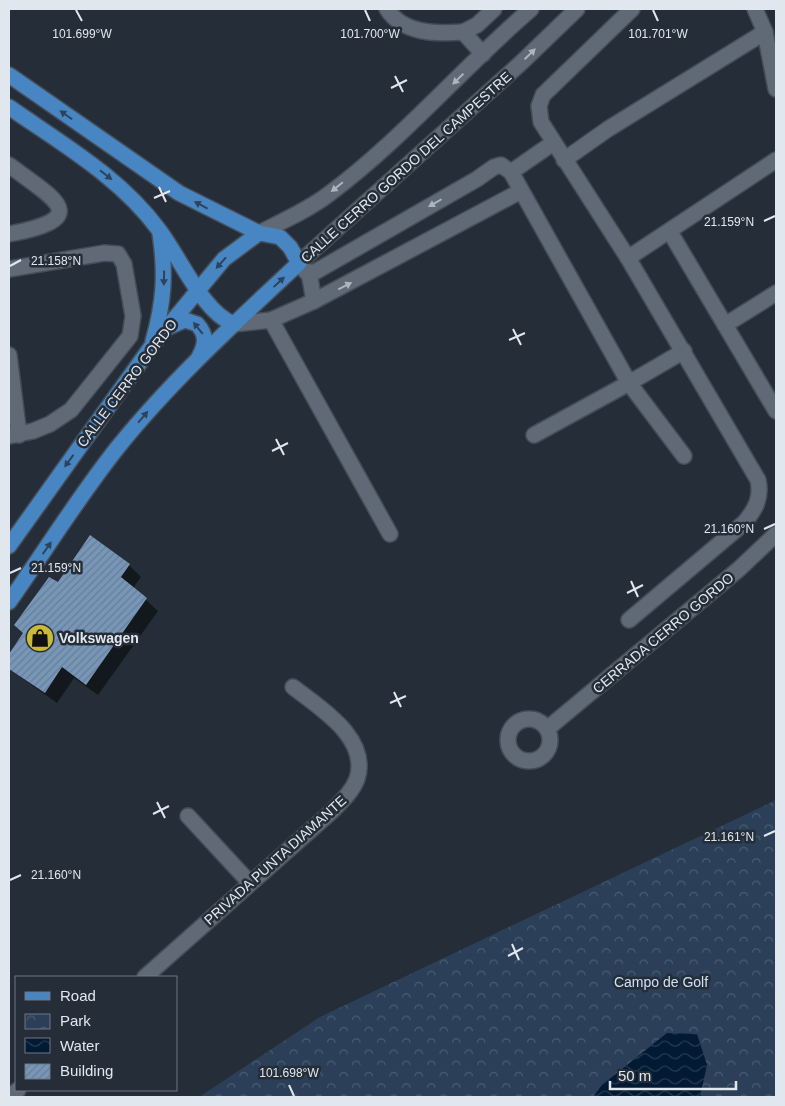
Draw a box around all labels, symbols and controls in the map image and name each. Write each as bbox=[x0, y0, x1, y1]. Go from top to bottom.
text: 101.699°W bbox=[52, 27, 112, 41]
text: 101.700°W bbox=[340, 27, 400, 41]
text: 101.701°W bbox=[628, 27, 688, 41]
one-way arrow bbox=[523, 49, 535, 61]
street label: CALLE CERRO GORDO DEL CAMPESTRE bbox=[298, 68, 514, 266]
one-way arrow bbox=[452, 72, 464, 84]
one-way arrow bbox=[59, 110, 73, 120]
one-way arrow bbox=[99, 170, 113, 180]
one-way arrow bbox=[331, 182, 344, 193]
one-way arrow bbox=[429, 199, 442, 208]
one-way arrow bbox=[194, 201, 208, 209]
text: 21.159°N bbox=[704, 215, 754, 229]
text: 21.158°N bbox=[31, 254, 81, 268]
one-way arrow bbox=[215, 257, 227, 269]
one-way arrow bbox=[160, 270, 168, 286]
one-way arrow bbox=[273, 276, 285, 288]
one-way arrow bbox=[337, 282, 352, 290]
street label: CALLE CERRO GORDO bbox=[74, 316, 180, 450]
one-way arrow bbox=[193, 322, 204, 335]
one-way arrow bbox=[138, 411, 149, 424]
one-way arrow bbox=[64, 454, 74, 468]
text: 21.160°N bbox=[704, 522, 754, 536]
one-way arrow bbox=[42, 541, 52, 555]
text: 21.159°N bbox=[31, 561, 81, 575]
street label: CERRADA CERRO GORDO bbox=[589, 569, 737, 697]
shop icon: Volkswagen bbox=[25, 623, 55, 653]
place label: Volkswagen bbox=[59, 630, 139, 646]
street label: PRIVADA PUNTA DIAMANTE bbox=[201, 792, 349, 928]
text: 21.161°N bbox=[704, 830, 754, 844]
text: 21.160°N bbox=[31, 868, 81, 882]
park label: Campo de Golf bbox=[614, 974, 708, 990]
legend bbox=[15, 976, 178, 1091]
text: Road bbox=[60, 987, 96, 1004]
text: Park bbox=[60, 1012, 91, 1029]
text: Water bbox=[60, 1037, 99, 1054]
scale bar bbox=[610, 1058, 736, 1090]
text: Building bbox=[60, 1062, 113, 1079]
text: 101.698°W bbox=[259, 1066, 319, 1080]
text: 50 m bbox=[618, 1067, 651, 1084]

